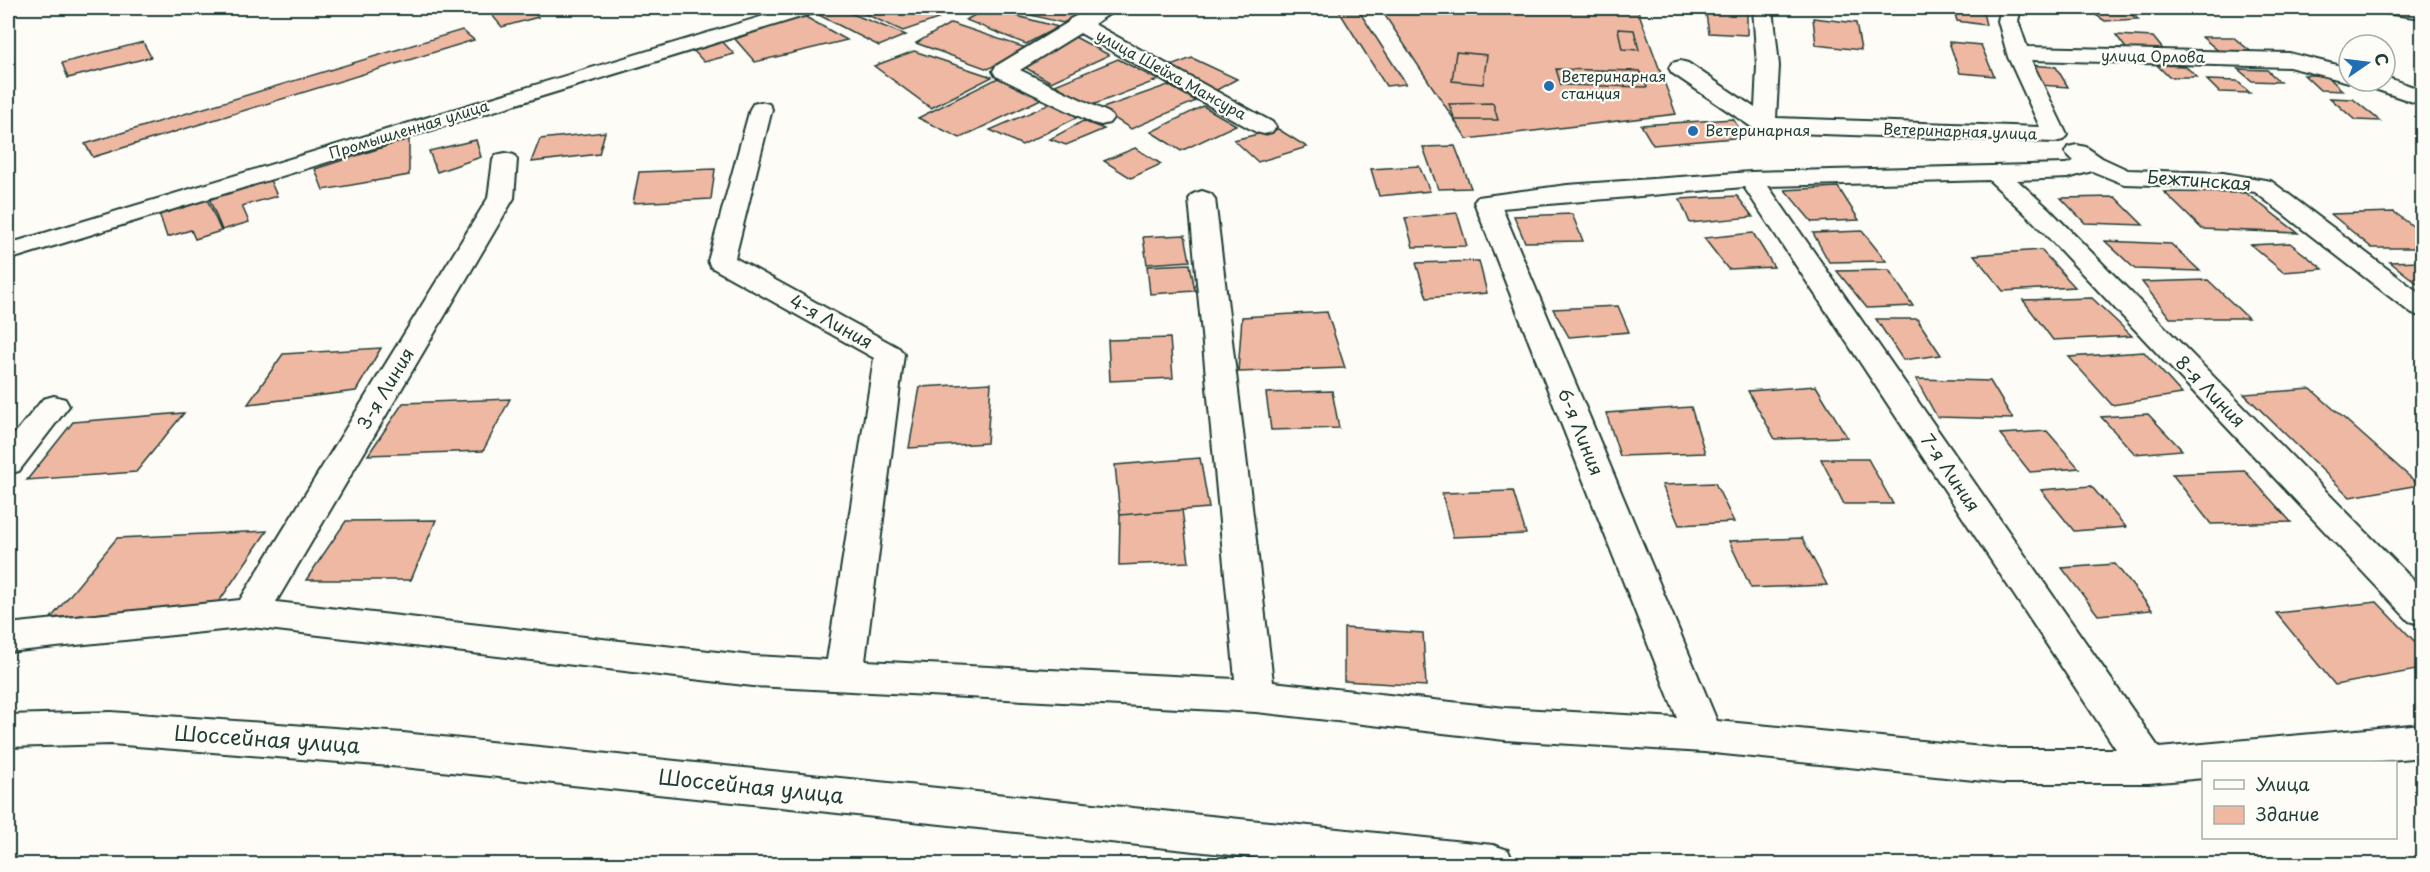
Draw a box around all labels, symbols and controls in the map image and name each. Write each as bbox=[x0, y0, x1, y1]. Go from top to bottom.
street label: улица Шейха Мансура bbox=[1092, 23, 1252, 125]
north arrow bbox=[2337, 33, 2397, 93]
street label: улица Орлова bbox=[2101, 43, 2206, 68]
text: С bbox=[2369, 50, 2396, 68]
place label: Ветеринарная станция bbox=[1561, 64, 1666, 104]
marker: Ветеринарная станция bbox=[1542, 79, 1556, 93]
street label: Промышленная улица bbox=[326, 93, 492, 164]
street label: Ветеринарная улица bbox=[1883, 116, 2038, 145]
place label: Ветеринарная bbox=[1705, 118, 1810, 141]
marker: Ветеринарная bbox=[1686, 124, 1700, 138]
street label: Бежтинская bbox=[2146, 162, 2252, 197]
street label: 4-я Линия bbox=[785, 287, 878, 355]
street label: 3-я Линия bbox=[350, 342, 420, 434]
street label: 8-я Линия bbox=[2170, 349, 2252, 433]
street label: 6-я Линия bbox=[1552, 384, 1611, 479]
street label: 7-я Линия bbox=[1915, 428, 1987, 517]
street label: Шоссейная улица bbox=[173, 716, 362, 761]
street label: Шоссейная улица bbox=[657, 759, 846, 811]
legend bbox=[2202, 761, 2397, 839]
text: Улица bbox=[2256, 770, 2310, 797]
text: Здание bbox=[2256, 800, 2319, 827]

